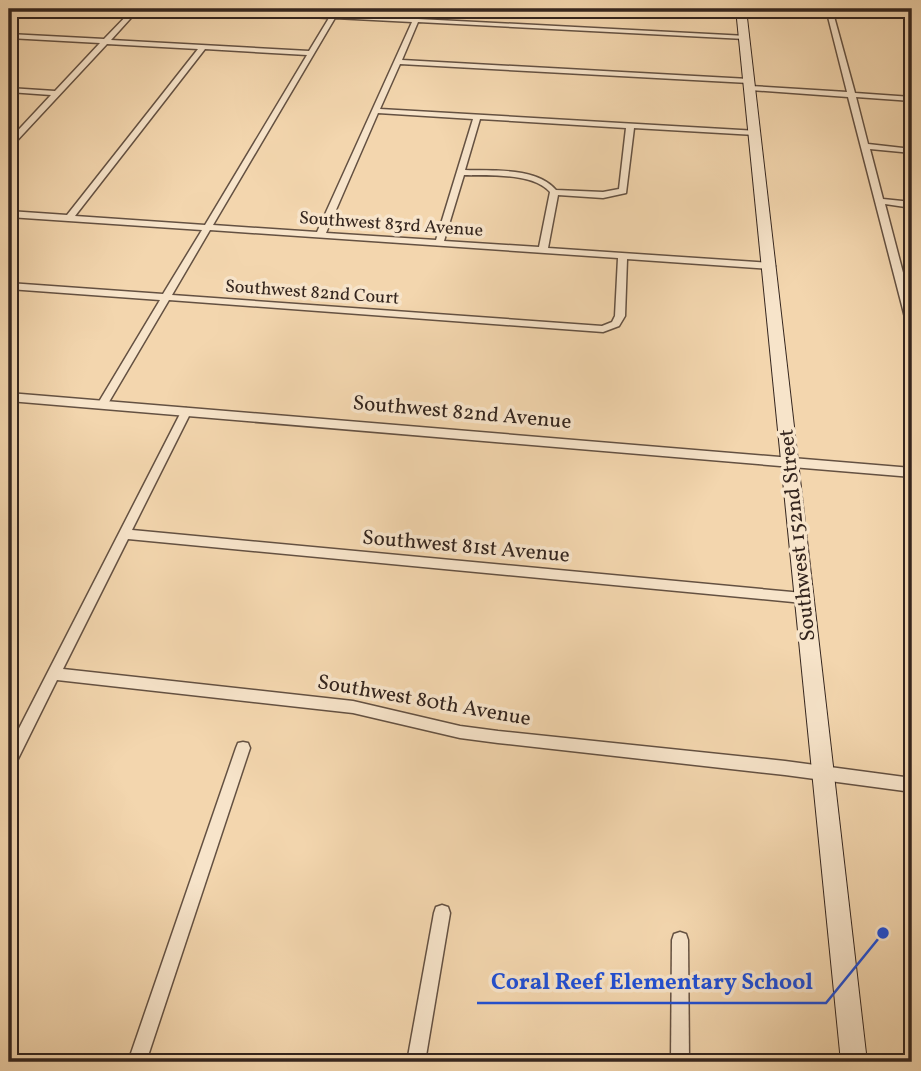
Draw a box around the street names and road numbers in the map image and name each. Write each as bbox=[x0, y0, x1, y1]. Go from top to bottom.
street label: Southwest 83rd Avenue bbox=[298, 206, 484, 244]
street label: Southwest 82nd Court bbox=[224, 274, 400, 312]
street label: Southwest 82nd Avenue bbox=[351, 389, 573, 437]
street label: Southwest 152nd Street bbox=[772, 427, 824, 643]
street label: Southwest 81st Avenue bbox=[361, 523, 571, 571]
street label: Southwest 80th Avenue bbox=[315, 668, 533, 734]

